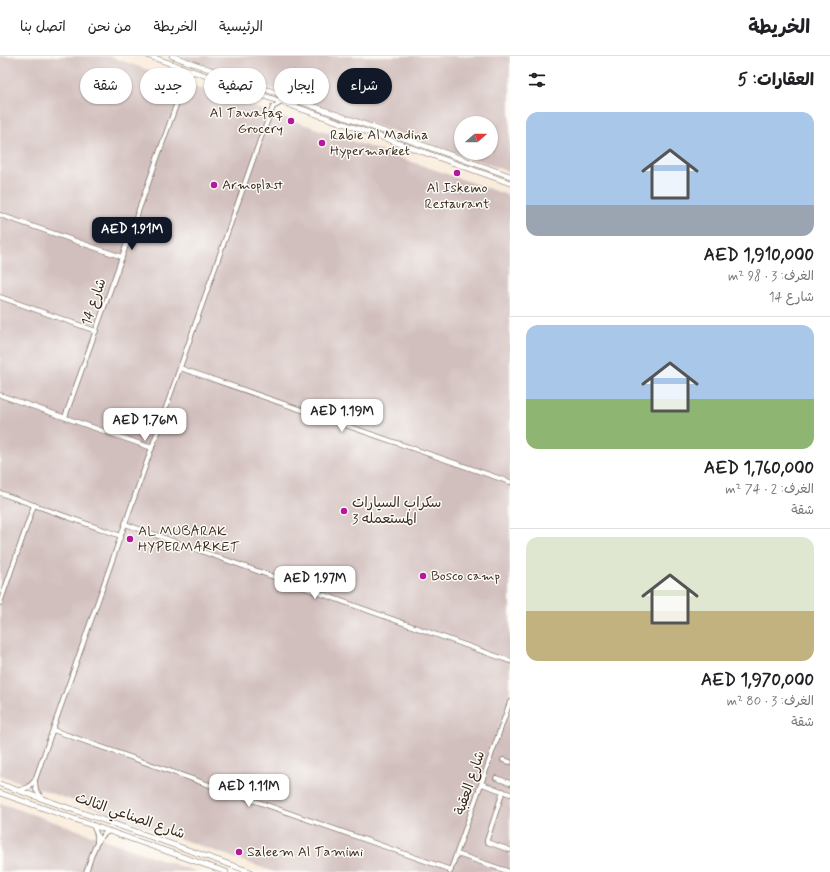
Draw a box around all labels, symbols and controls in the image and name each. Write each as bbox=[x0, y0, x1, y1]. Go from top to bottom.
text: الخريطة bbox=[748, 15, 810, 40]
text: اتصل بنا bbox=[20, 18, 66, 36]
text: من نحن bbox=[88, 18, 131, 36]
text: الخريطة bbox=[153, 18, 197, 36]
text: الرئيسية bbox=[219, 18, 263, 36]
chip: شقة bbox=[80, 68, 132, 104]
chip: جديد bbox=[140, 68, 196, 104]
chip: تصفية bbox=[204, 68, 266, 104]
chip: إيجار bbox=[274, 68, 329, 104]
chip: شراء bbox=[337, 68, 392, 104]
icon: filters bbox=[526, 69, 548, 91]
text: العقارات: 5 bbox=[738, 69, 814, 91]
place label: Al Tawafaq Grocery bbox=[210, 104, 283, 138]
marker: Al Tawafaq Grocery bbox=[286, 116, 296, 126]
north arrow bbox=[454, 116, 498, 160]
map controls bbox=[454, 116, 498, 160]
place label: Rabie Al Madina Hypermarket bbox=[330, 126, 428, 160]
marker: Rabie Al Madina Hypermarket bbox=[317, 138, 327, 148]
icon: home bbox=[634, 138, 706, 210]
marker: Al Iskemo Restaurant bbox=[452, 168, 462, 178]
place label: Armoplast bbox=[222, 176, 283, 194]
place label: Al Iskemo Restaurant bbox=[424, 179, 490, 213]
marker: Armoplast bbox=[209, 180, 219, 190]
pin: AED 1.91M bbox=[86, 217, 178, 251]
text: AED 1.91M bbox=[101, 221, 163, 238]
text: AED 1,910,000 bbox=[704, 244, 814, 266]
text: الغرف: 3 · 98 m² bbox=[728, 268, 814, 285]
street label: شارع 14 bbox=[78, 276, 110, 328]
text: شارع 14 bbox=[769, 289, 814, 306]
icon: home bbox=[634, 351, 706, 423]
pin: AED 1.19M bbox=[296, 399, 388, 433]
text: AED 1.19M bbox=[310, 403, 374, 420]
pin: AED 1.76M bbox=[99, 408, 191, 442]
text: AED 1.76M bbox=[112, 412, 178, 429]
text: AED 1,760,000 bbox=[704, 457, 814, 479]
text: الغرف: 2 · 74 m² bbox=[725, 481, 814, 498]
place label: سكراب السيارات المستعمله 3 bbox=[352, 494, 441, 528]
text: شقة bbox=[791, 502, 814, 519]
marker: سكراب السيارات المستعمله 3 bbox=[339, 506, 349, 516]
place label: AL MUBARAK HYPERMARKET bbox=[138, 522, 239, 556]
marker: AL MUBARAK HYPERMARKET bbox=[125, 534, 135, 544]
icon: home bbox=[634, 563, 706, 635]
pin: AED 1.97M bbox=[269, 566, 361, 600]
place label: Bosco camp bbox=[431, 567, 500, 585]
text: AED 1.97M bbox=[283, 570, 347, 587]
marker: Bosco camp bbox=[418, 571, 428, 581]
text: AED 1,970,000 bbox=[701, 669, 814, 691]
text: الغرف: 3 · 80 m² bbox=[727, 693, 814, 710]
text: شقة bbox=[791, 714, 814, 731]
street label: شارع العقبة bbox=[451, 749, 489, 817]
pin: AED 1.11M bbox=[203, 774, 295, 808]
text: AED 1.11M bbox=[218, 778, 280, 795]
street label: شارع الصناعي الثالث bbox=[72, 789, 187, 846]
place label: Saleem Al Tamimi bbox=[247, 843, 363, 861]
marker: Saleem Al Tamimi bbox=[234, 847, 244, 857]

